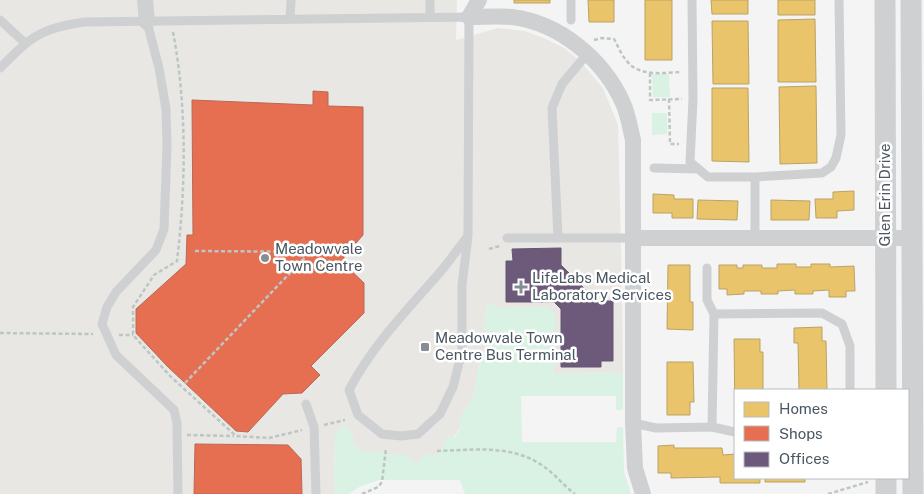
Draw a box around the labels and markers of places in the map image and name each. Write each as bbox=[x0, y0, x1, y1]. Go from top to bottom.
place label: Meadowvale Town Centre bbox=[275, 240, 362, 274]
marker: Meadowvale Town Centre bbox=[259, 252, 271, 264]
place label: LifeLabs Medical Laboratory Services bbox=[532, 269, 672, 303]
marker: LifeLabs Medical Laboratory Services bbox=[514, 280, 528, 294]
place label: Meadowvale Town Centre Bus Terminal bbox=[435, 329, 576, 363]
marker: Meadowvale Town Centre Bus Terminal bbox=[419, 341, 431, 353]

